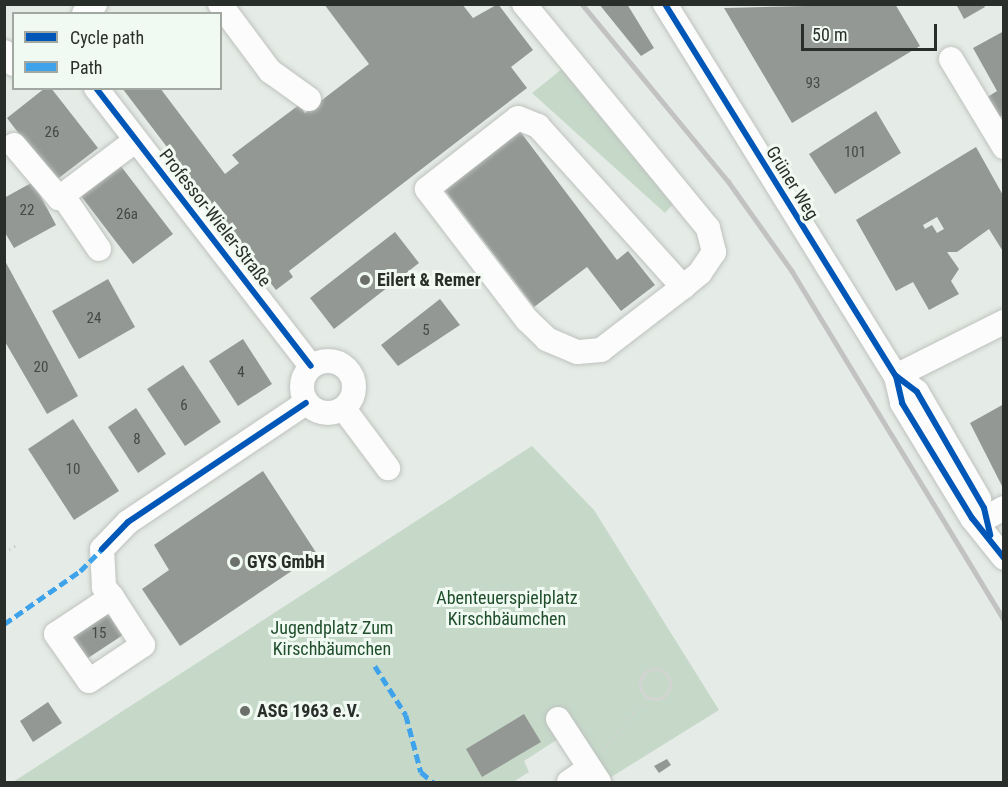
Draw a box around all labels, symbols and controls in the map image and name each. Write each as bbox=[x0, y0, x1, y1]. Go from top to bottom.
legend bbox=[12, 12, 222, 90]
scale bar bbox=[804, 12, 940, 50]
text: 50 m bbox=[812, 24, 847, 45]
text: Cycle path bbox=[70, 27, 144, 48]
text: Path bbox=[70, 57, 103, 78]
house number: 93 bbox=[806, 75, 820, 93]
house number: 26 bbox=[45, 124, 59, 142]
street label: Grüner Weg bbox=[761, 142, 823, 224]
house number: 101 bbox=[844, 144, 866, 162]
street label: Professor-Wieler-Straße bbox=[155, 145, 275, 291]
house number: 22 bbox=[20, 202, 34, 220]
house number: 26a bbox=[116, 206, 138, 224]
place label: Eilert & Remer bbox=[377, 269, 481, 291]
marker: Eilert & Remer bbox=[358, 273, 372, 287]
house number: 24 bbox=[87, 310, 101, 328]
house number: 5 bbox=[422, 322, 430, 340]
house number: 20 bbox=[34, 359, 48, 377]
house number: 4 bbox=[237, 364, 245, 382]
house number: 6 bbox=[180, 397, 188, 415]
house number: 8 bbox=[133, 431, 141, 449]
house number: 10 bbox=[66, 461, 80, 479]
place label: GYS GmbH bbox=[247, 551, 325, 573]
marker: GYS GmbH bbox=[228, 555, 242, 569]
park label: Abenteuerspielplatz Kirschbäumchen bbox=[436, 588, 578, 630]
park label: Jugendplatz Zum Kirschbäumchen bbox=[271, 618, 393, 660]
house number: 15 bbox=[92, 625, 106, 643]
place label: ASG 1963 e.V. bbox=[257, 700, 360, 722]
marker: ASG 1963 e.V. bbox=[238, 704, 252, 718]

